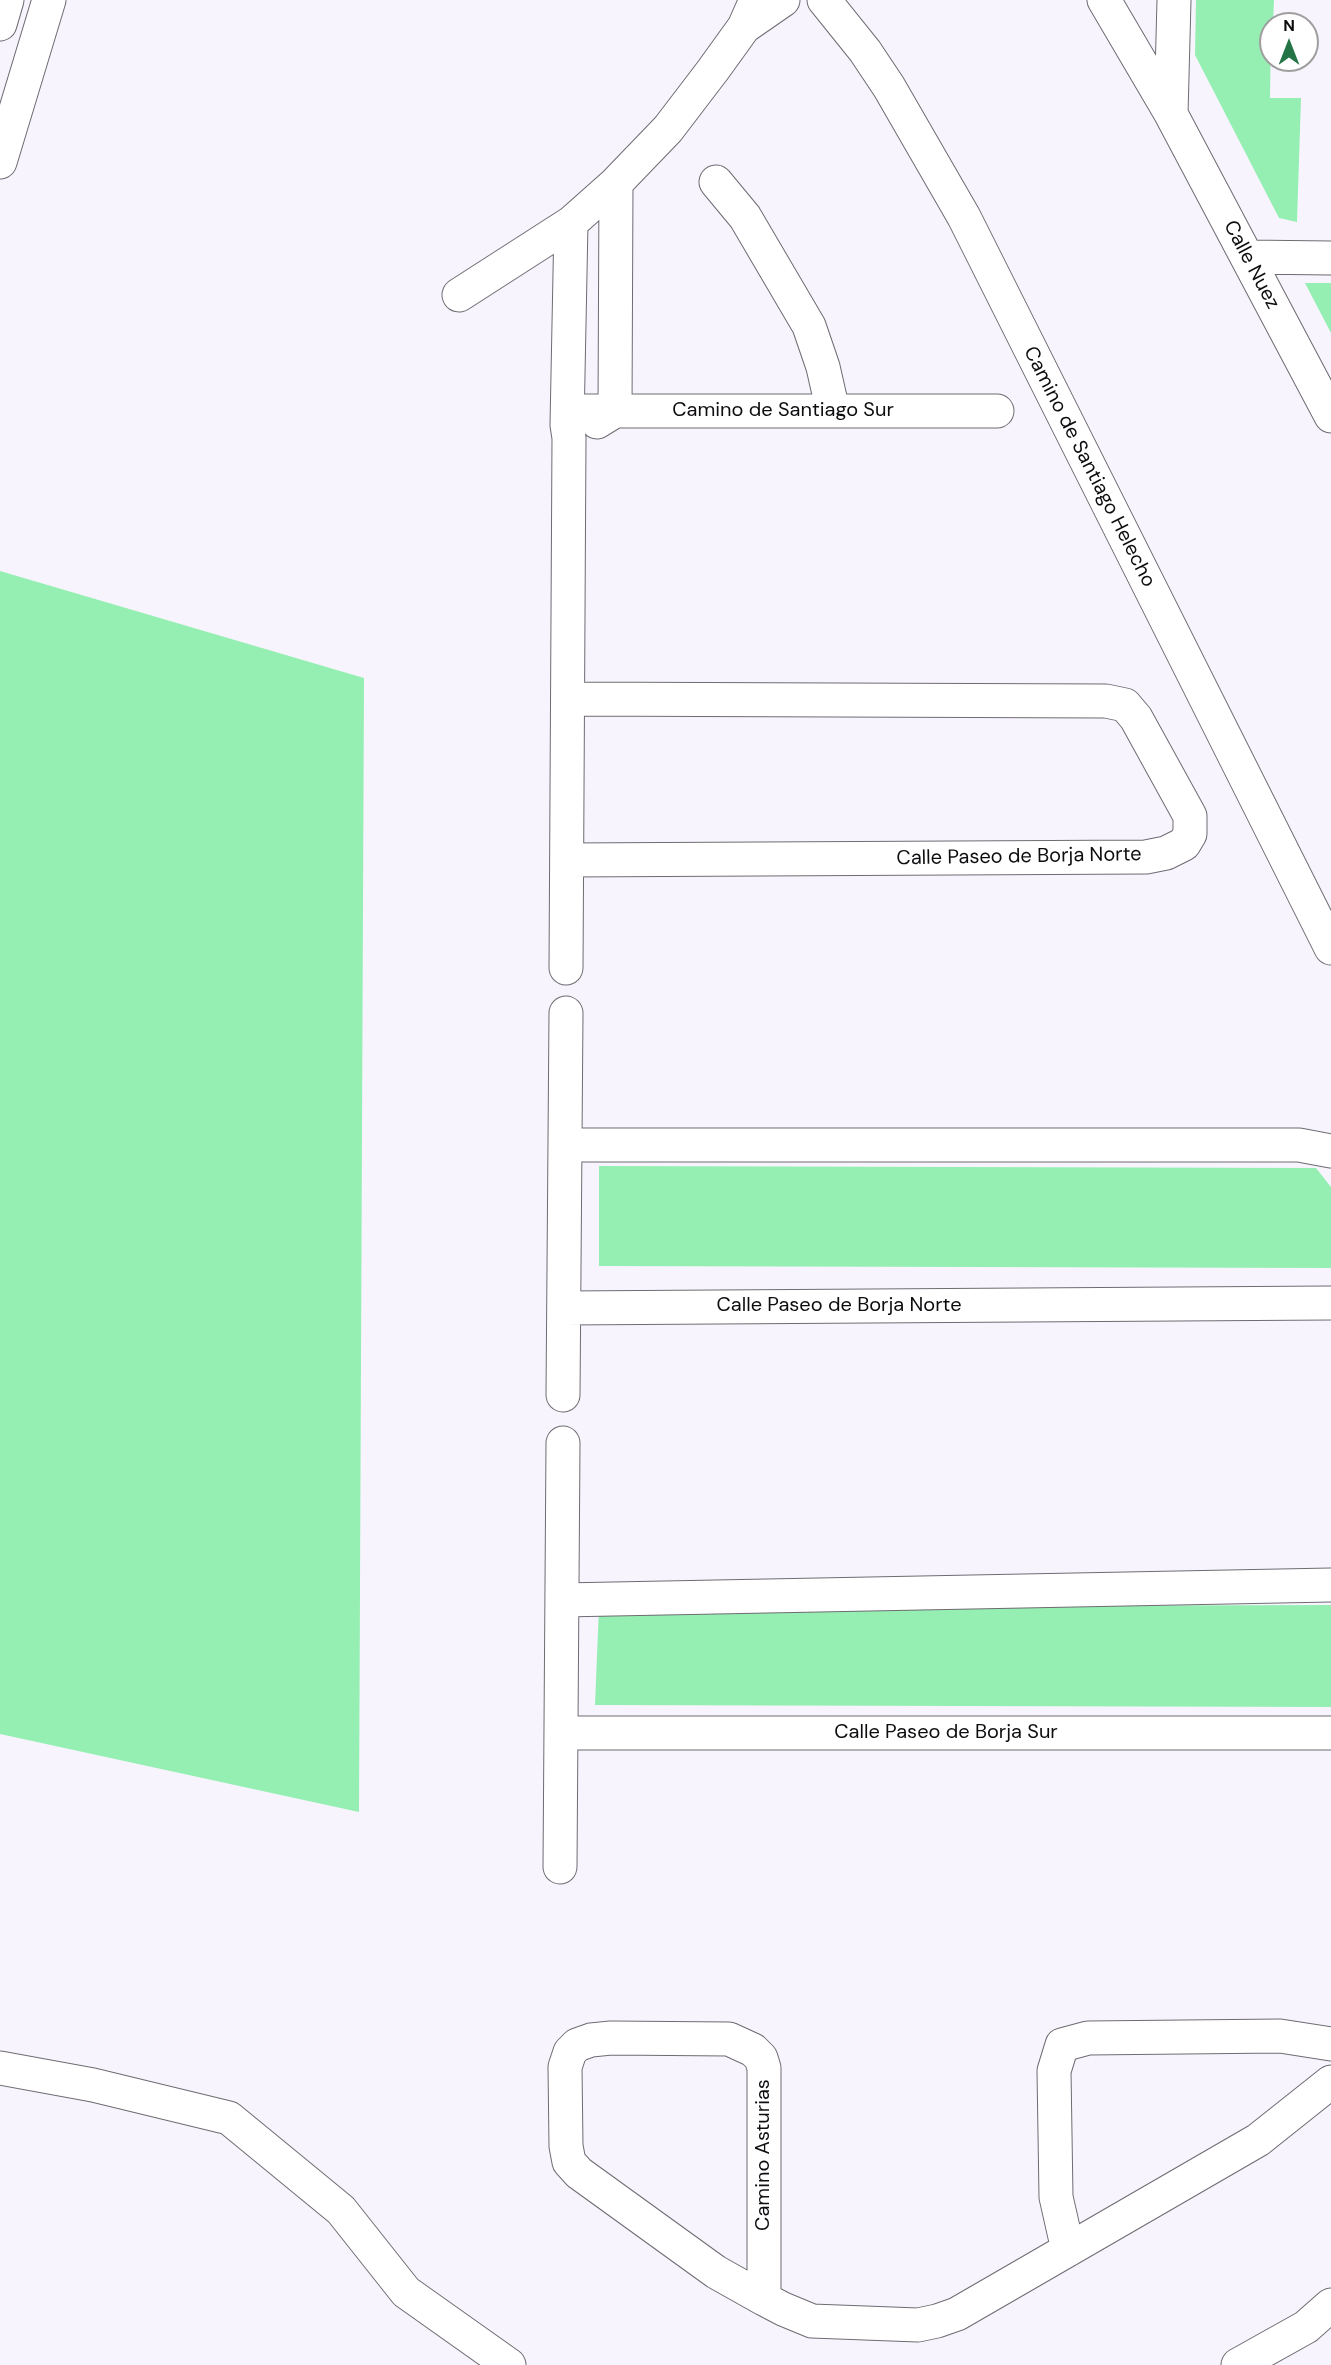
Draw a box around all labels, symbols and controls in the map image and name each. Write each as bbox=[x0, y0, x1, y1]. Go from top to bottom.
north arrow bbox=[1259, 12, 1319, 72]
text: N bbox=[1283, 15, 1295, 36]
street label: Calle Nuez bbox=[1218, 217, 1284, 313]
street label: Camino de Santiago Helecho bbox=[1018, 343, 1160, 591]
street label: Camino de Santiago Sur bbox=[672, 399, 894, 423]
street label: Calle Paseo de Borja Norte bbox=[896, 843, 1142, 871]
street label: Calle Paseo de Borja Norte bbox=[716, 1294, 962, 1318]
street label: Calle Paseo de Borja Sur bbox=[834, 1721, 1058, 1745]
street label: Camino Asturias bbox=[752, 2079, 776, 2231]

